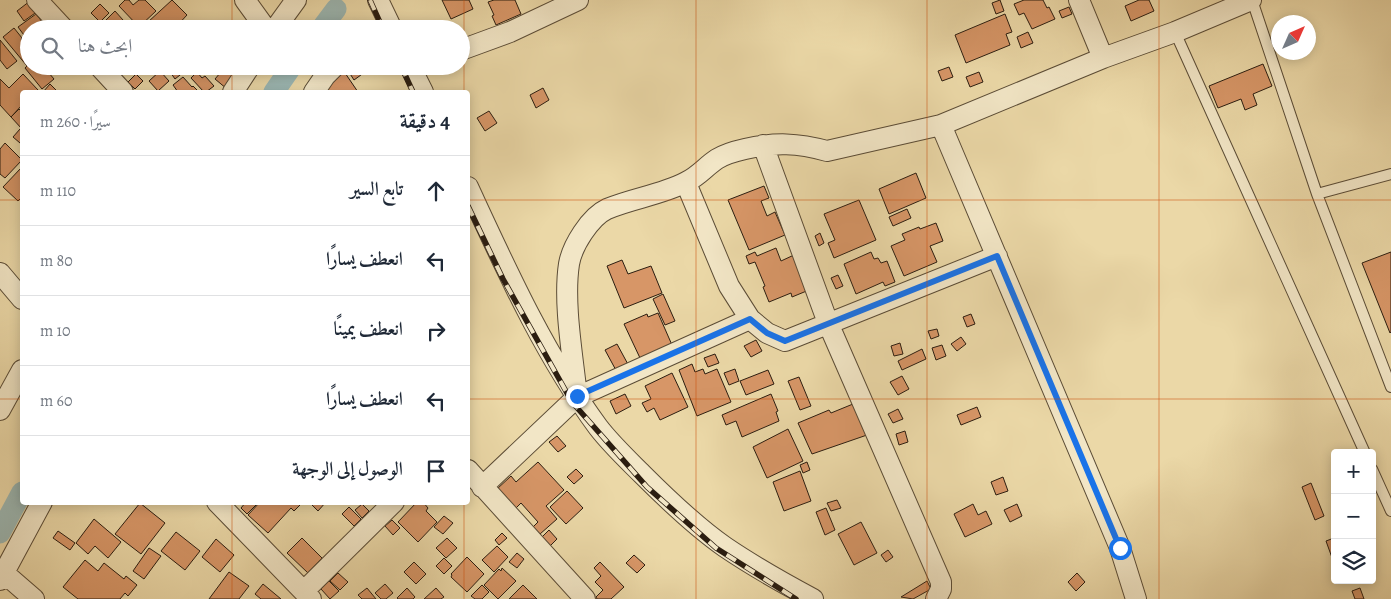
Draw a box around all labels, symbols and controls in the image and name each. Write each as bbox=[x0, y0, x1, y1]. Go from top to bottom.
north arrow bbox=[1271, 15, 1316, 60]
search box bbox=[20, 20, 470, 75]
text: ابحث هنا bbox=[78, 33, 132, 59]
icon: search bbox=[38, 34, 66, 62]
text: 4 دقيقة bbox=[400, 107, 450, 135]
text: سيرًا · 260 m bbox=[40, 111, 111, 133]
text: تابع السير bbox=[350, 176, 403, 202]
icon: ahead bbox=[422, 177, 450, 205]
text: 110 m bbox=[40, 180, 76, 202]
text: انعطف يسارًا bbox=[326, 246, 403, 272]
icon: left bbox=[422, 247, 450, 275]
text: 80 m bbox=[40, 250, 73, 272]
text: انعطف يمينًا bbox=[333, 316, 403, 342]
icon: right bbox=[422, 317, 450, 345]
text: 10 m bbox=[40, 320, 71, 342]
route end bbox=[566, 385, 589, 408]
text: انعطف يسارًا bbox=[326, 386, 403, 412]
icon: left bbox=[422, 387, 450, 415]
text: 60 m bbox=[40, 390, 72, 412]
map controls bbox=[1331, 449, 1376, 584]
button: + bbox=[1331, 449, 1376, 494]
text: الوصول إلى الوجهة bbox=[292, 456, 403, 482]
icon: arrive bbox=[422, 457, 450, 485]
button: − bbox=[1331, 494, 1376, 539]
route start bbox=[1109, 537, 1132, 560]
button: layers bbox=[1331, 539, 1376, 584]

